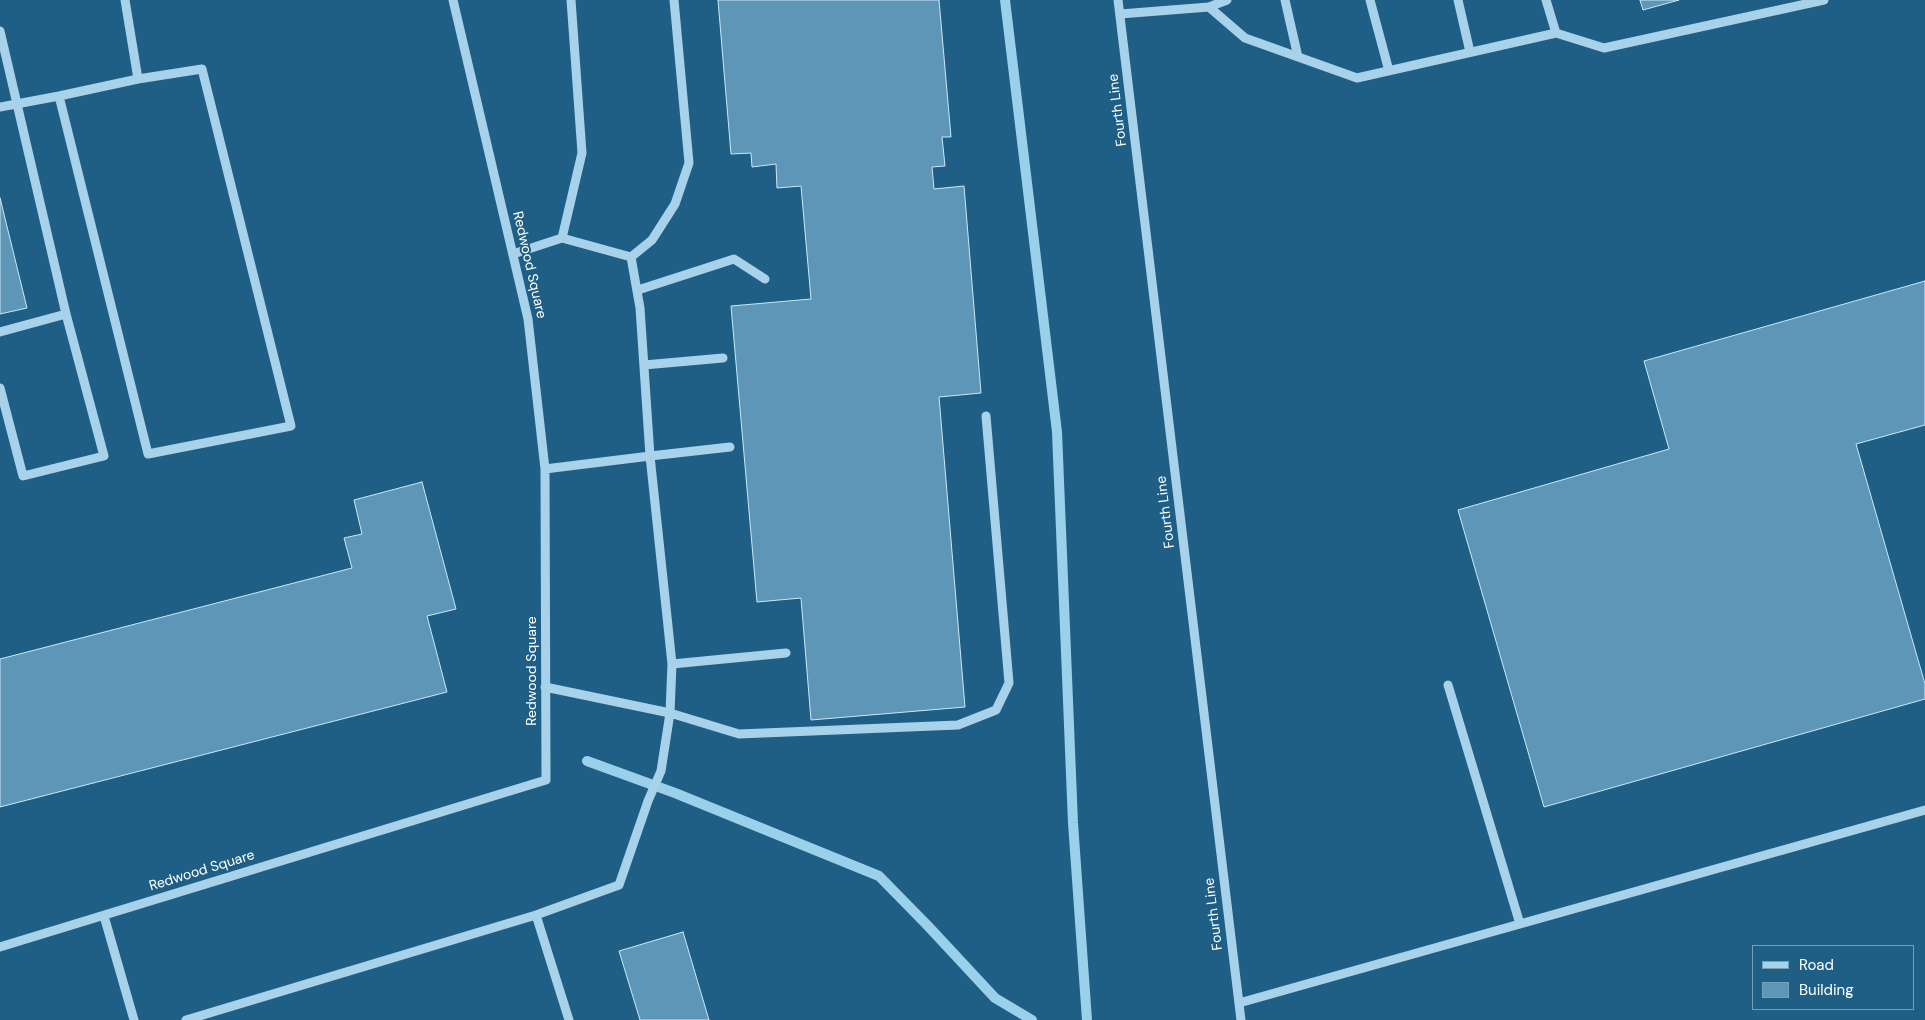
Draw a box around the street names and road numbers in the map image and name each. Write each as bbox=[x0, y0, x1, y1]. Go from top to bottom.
street label: Fourth Line bbox=[1105, 73, 1131, 147]
street label: Redwood Square bbox=[508, 210, 550, 320]
street label: Fourth Line bbox=[1153, 475, 1179, 549]
street label: Redwood Square bbox=[524, 616, 540, 726]
street label: Redwood Square bbox=[147, 847, 257, 895]
street label: Fourth Line bbox=[1201, 877, 1227, 951]

